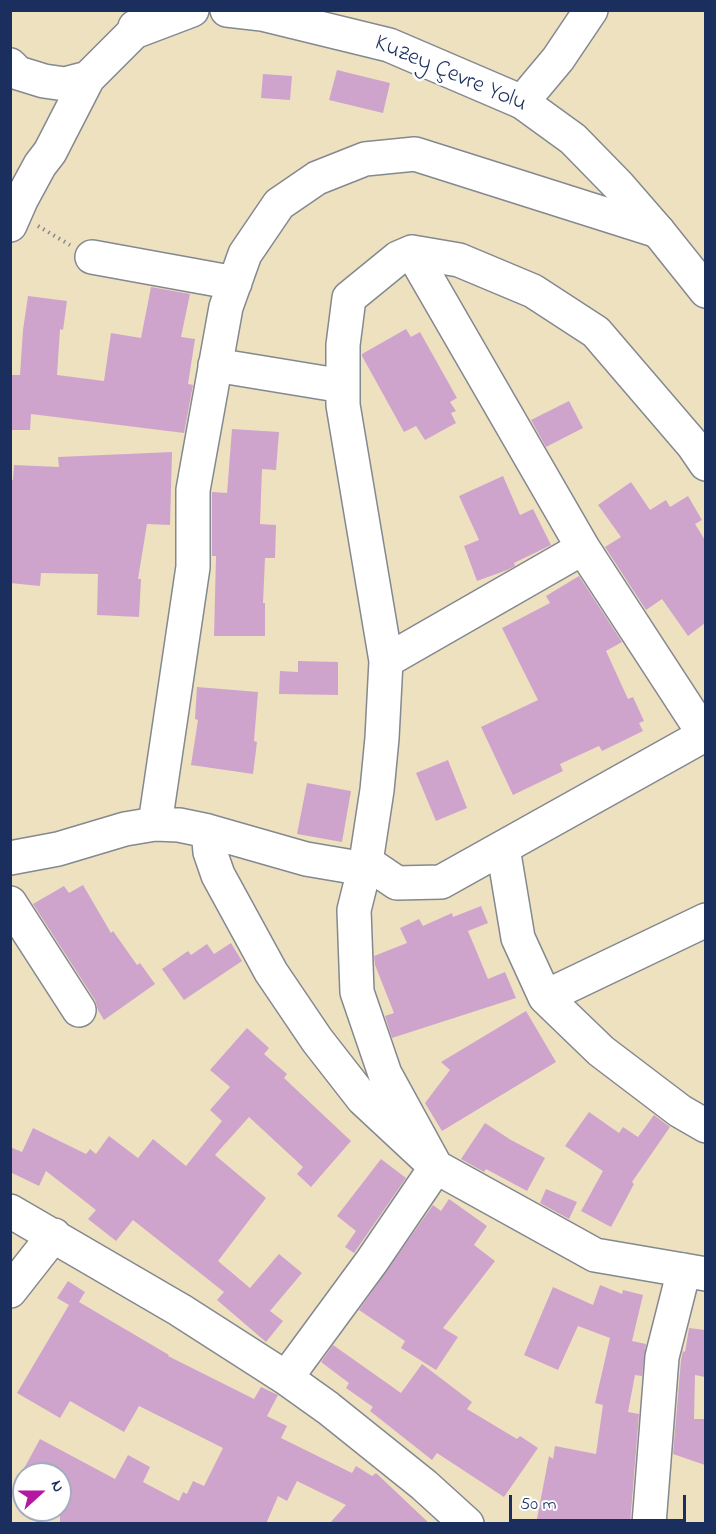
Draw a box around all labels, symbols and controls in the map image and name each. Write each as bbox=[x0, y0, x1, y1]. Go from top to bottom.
street label: Kuzey Çevre Yolu bbox=[370, 30, 530, 120]
north arrow bbox=[12, 1462, 72, 1522]
text: N bbox=[44, 1477, 70, 1496]
scale bar bbox=[512, 1483, 689, 1521]
text: 50 m bbox=[520, 1492, 557, 1518]

